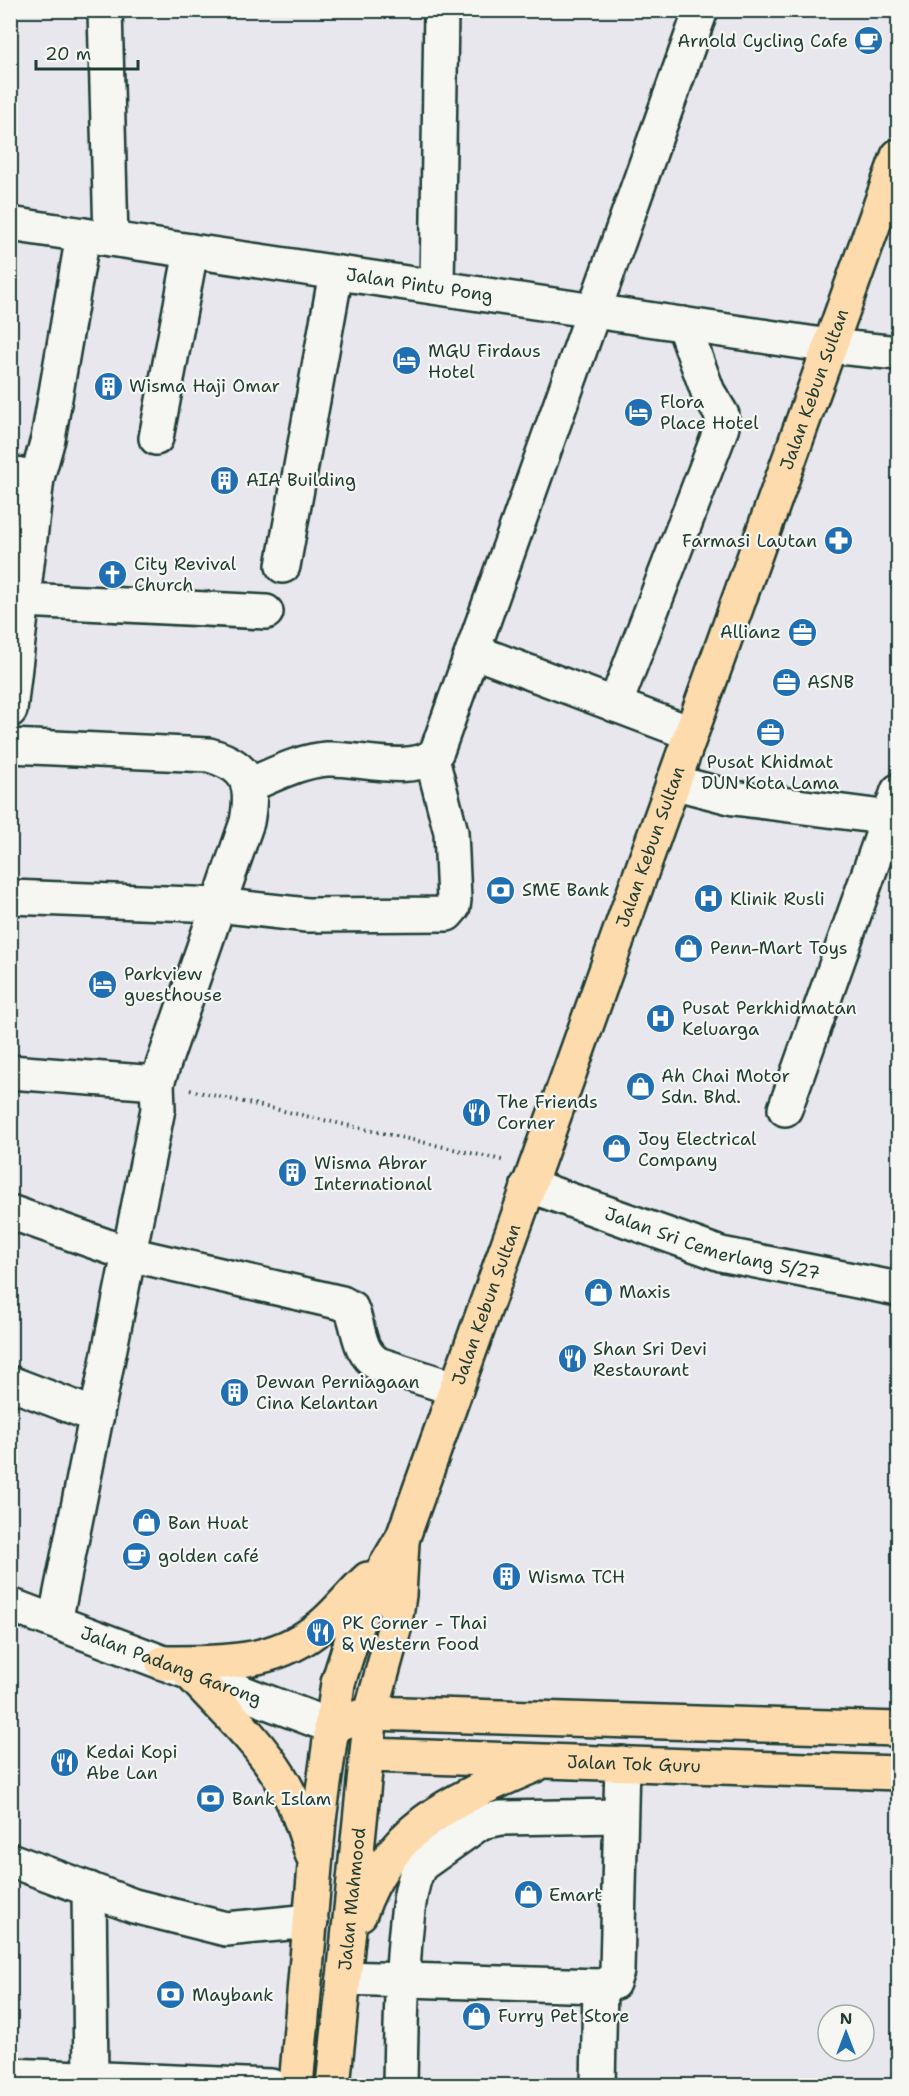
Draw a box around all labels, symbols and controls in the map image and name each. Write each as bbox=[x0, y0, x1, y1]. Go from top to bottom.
cafe icon: Arnold Cycling Cafe bbox=[853, 25, 885, 57]
place label: Arnold Cycling Cafe bbox=[677, 29, 848, 53]
scale bar bbox=[36, 33, 138, 71]
text: 20 m bbox=[45, 42, 91, 66]
street label: Jalan Pintu Pong bbox=[344, 262, 495, 308]
street label: Jalan Kebun Sultan bbox=[774, 306, 854, 473]
place label: MGU Firdaus Hotel bbox=[428, 339, 541, 384]
hotel icon: MGU Firdaus Hotel bbox=[391, 345, 423, 377]
building icon: Wisma Haji Omar bbox=[92, 370, 124, 402]
place label: Wisma Haji Omar bbox=[129, 374, 280, 398]
place label: Flora Place Hotel bbox=[660, 390, 759, 435]
hotel icon: Flora Place Hotel bbox=[623, 396, 655, 428]
building icon: AIA Building bbox=[209, 464, 241, 496]
place label: AIA Building bbox=[246, 468, 356, 492]
pharmacy icon: Farmasi Lautan bbox=[822, 525, 854, 557]
place label: Farmasi Lautan bbox=[682, 529, 817, 553]
place label: City Revival Church bbox=[134, 552, 237, 597]
church icon: City Revival Church bbox=[97, 558, 129, 590]
office icon: Allianz bbox=[786, 616, 818, 648]
place label: Allianz bbox=[720, 620, 781, 644]
office icon: ASNB bbox=[770, 666, 802, 698]
place label: ASNB bbox=[807, 670, 854, 694]
office icon: Pusat Khidmat DUN Kota Lama bbox=[754, 717, 786, 749]
place label: Pusat Khidmat DUN Kota Lama bbox=[701, 750, 839, 795]
street label: Jalan Kebun Sultan bbox=[610, 763, 690, 931]
bank icon: SME Bank bbox=[485, 874, 517, 906]
place label: SME Bank bbox=[522, 878, 610, 902]
hospital icon: Klinik Rusli bbox=[693, 883, 725, 915]
place label: Klinik Rusli bbox=[730, 887, 825, 911]
shop icon: Penn-Mart Toys bbox=[673, 932, 705, 964]
place label: Penn-Mart Toys bbox=[710, 936, 848, 960]
place label: Parkview guesthouse bbox=[124, 962, 222, 1007]
hotel icon: Parkview guesthouse bbox=[87, 968, 119, 1000]
place label: Pusat Perkhidmatan Keluarga bbox=[682, 996, 857, 1041]
hospital icon: Pusat Perkhidmatan Keluarga bbox=[645, 1002, 677, 1034]
place label: Ah Chai Motor Sdn. Bhd. bbox=[661, 1064, 790, 1109]
shop icon: Ah Chai Motor Sdn. Bhd. bbox=[624, 1070, 656, 1102]
place label: The Friends Corner bbox=[497, 1090, 598, 1135]
restaurant icon: The Friends Corner bbox=[460, 1096, 492, 1128]
place label: Joy Electrical Company bbox=[638, 1127, 757, 1172]
shop icon: Joy Electrical Company bbox=[601, 1133, 633, 1165]
place label: Wisma Abrar International bbox=[314, 1151, 433, 1196]
building icon: Wisma Abrar International bbox=[277, 1157, 309, 1189]
street label: Jalan Sri Cemerlang 5/27 bbox=[601, 1201, 822, 1285]
street label: Jalan Kebun Sultan bbox=[446, 1221, 526, 1388]
shop icon: Maxis bbox=[582, 1276, 614, 1308]
place label: Maxis bbox=[619, 1280, 671, 1304]
place label: Shan Sri Devi Restaurant bbox=[593, 1337, 707, 1382]
restaurant icon: Shan Sri Devi Restaurant bbox=[556, 1343, 588, 1375]
place label: Dewan Perniagaan Cina Kelantan bbox=[256, 1370, 420, 1415]
building icon: Dewan Perniagaan Cina Kelantan bbox=[219, 1376, 251, 1408]
shop icon: Ban Huat bbox=[131, 1507, 163, 1539]
place label: Ban Huat bbox=[168, 1511, 249, 1535]
cafe icon: golden café bbox=[121, 1540, 153, 1572]
place label: golden café bbox=[158, 1544, 259, 1568]
building icon: Wisma TCH bbox=[491, 1561, 523, 1593]
place label: Wisma TCH bbox=[528, 1565, 625, 1589]
place label: PK Corner - Thai & Western Food bbox=[342, 1611, 487, 1656]
restaurant icon: PK Corner - Thai & Western Food bbox=[305, 1617, 337, 1649]
street label: Jalan Padang Garong bbox=[77, 1621, 265, 1711]
place label: Kedai Kopi Abe Lan bbox=[86, 1740, 178, 1785]
restaurant icon: Kedai Kopi Abe Lan bbox=[49, 1746, 81, 1778]
street label: Jalan Tok Guru bbox=[566, 1750, 701, 1778]
bank icon: Bank Islam bbox=[195, 1783, 227, 1815]
place label: Bank Islam bbox=[232, 1787, 331, 1811]
street label: Jalan Mahmood bbox=[333, 1826, 371, 1972]
shop icon: Emart bbox=[512, 1879, 544, 1911]
place label: Emart bbox=[549, 1883, 602, 1907]
bank icon: Maybank bbox=[155, 1979, 187, 2011]
place label: Maybank bbox=[192, 1983, 274, 2007]
shop icon: Furry Pet Store bbox=[461, 2000, 493, 2032]
north arrow bbox=[816, 2003, 876, 2063]
place label: Furry Pet Store bbox=[498, 2004, 629, 2028]
text: N bbox=[840, 2008, 852, 2029]

